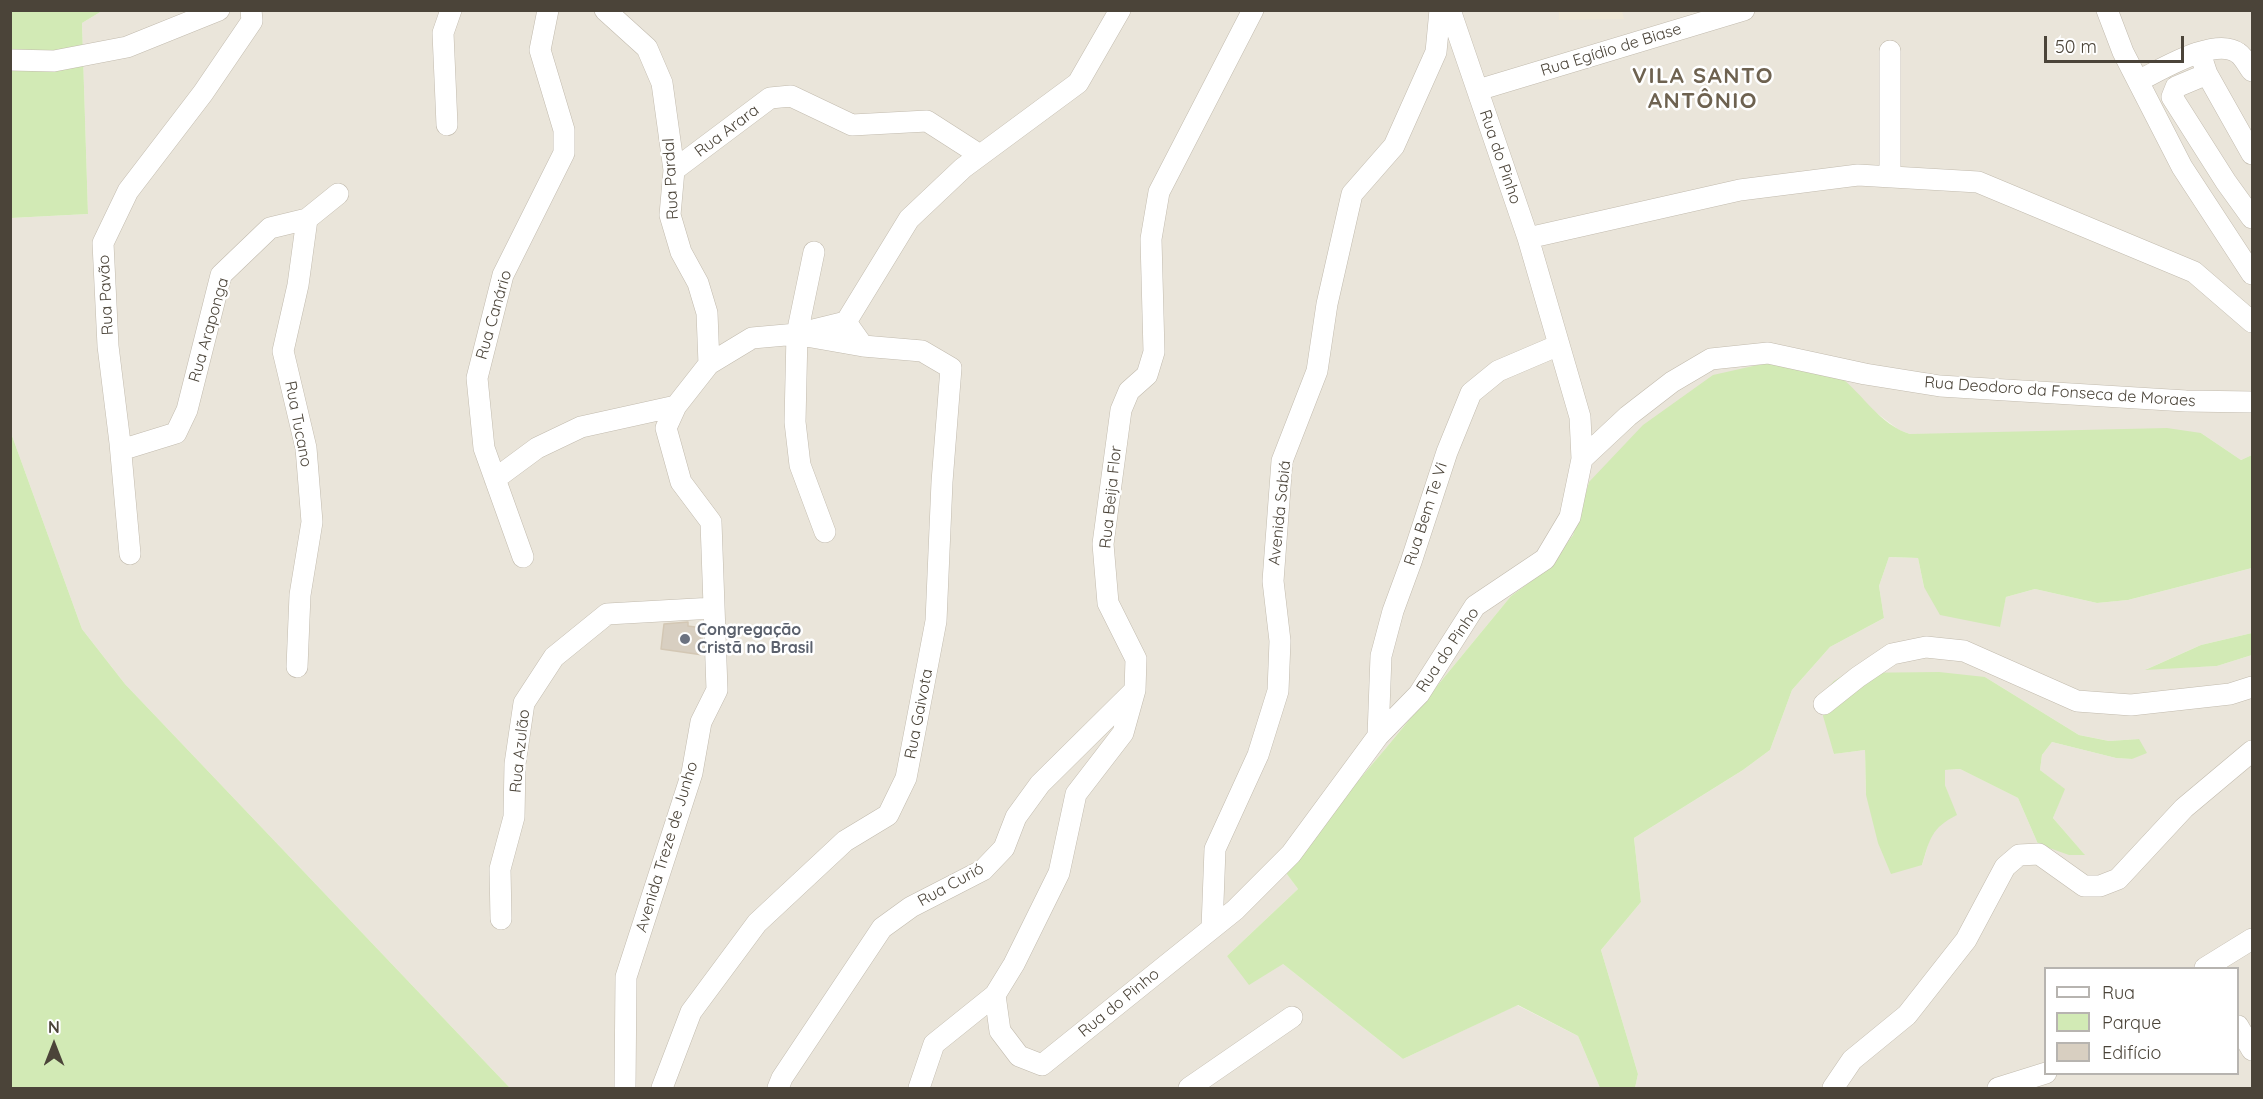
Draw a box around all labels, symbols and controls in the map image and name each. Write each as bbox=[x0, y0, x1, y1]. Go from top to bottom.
street label: Rua Egídio de Biase bbox=[1538, 19, 1684, 81]
scale bar bbox=[2047, 24, 2186, 62]
text: 50 m bbox=[2055, 35, 2097, 58]
district label: VILA SANTO ANTÔNIO bbox=[1632, 63, 1774, 114]
street label: Rua Arara bbox=[691, 101, 763, 161]
street label: Rua do Pinho bbox=[1475, 107, 1525, 207]
street label: Rua Pardal bbox=[659, 138, 683, 220]
street label: Rua Pavão bbox=[94, 254, 118, 336]
street label: Rua Canário bbox=[472, 268, 516, 362]
street label: Rua Araponga bbox=[185, 275, 233, 385]
street label: Rua Deodoro da Fonseca de Moraes bbox=[1924, 373, 2196, 411]
street label: Rua Tucano bbox=[280, 379, 316, 469]
street label: Rua Beija Flor bbox=[1096, 445, 1126, 549]
street label: Avenida Sabiá bbox=[1265, 460, 1295, 566]
street label: Rua Bem Te Vi bbox=[1400, 460, 1452, 568]
street label: Rua do Pinho bbox=[1413, 604, 1483, 696]
place label: Congregação Cristã no Brasil bbox=[697, 620, 814, 658]
marker: Congregação Cristã no Brasil bbox=[678, 632, 692, 646]
street label: Rua Gaivota bbox=[901, 667, 937, 761]
street label: Rua Azulão bbox=[506, 708, 534, 794]
street label: Avenida Treze de Junho bbox=[632, 759, 702, 935]
street label: Rua Curió bbox=[915, 859, 987, 911]
street label: Rua do Pinho bbox=[1075, 965, 1163, 1041]
legend bbox=[2044, 967, 2239, 1075]
text: Rua bbox=[2102, 981, 2135, 1004]
text: Parque bbox=[2102, 1011, 2161, 1034]
north arrow bbox=[24, 1015, 84, 1075]
text: N bbox=[48, 1017, 60, 1037]
text: Edifício bbox=[2102, 1041, 2161, 1064]

